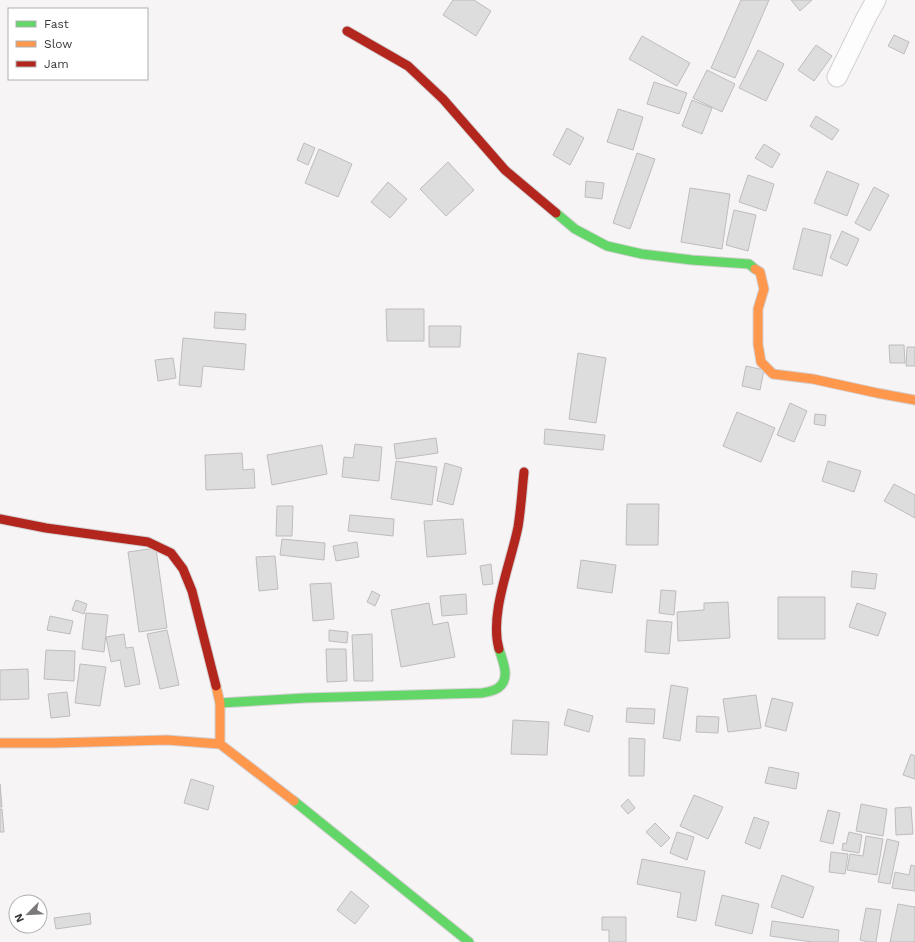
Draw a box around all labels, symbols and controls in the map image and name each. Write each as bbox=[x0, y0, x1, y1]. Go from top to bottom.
legend bbox=[8, 8, 148, 80]
text: Fast bbox=[44, 17, 69, 31]
text: Slow bbox=[44, 37, 72, 51]
text: Jam bbox=[44, 57, 69, 71]
north arrow bbox=[8, 894, 48, 934]
text: N bbox=[12, 911, 27, 924]

